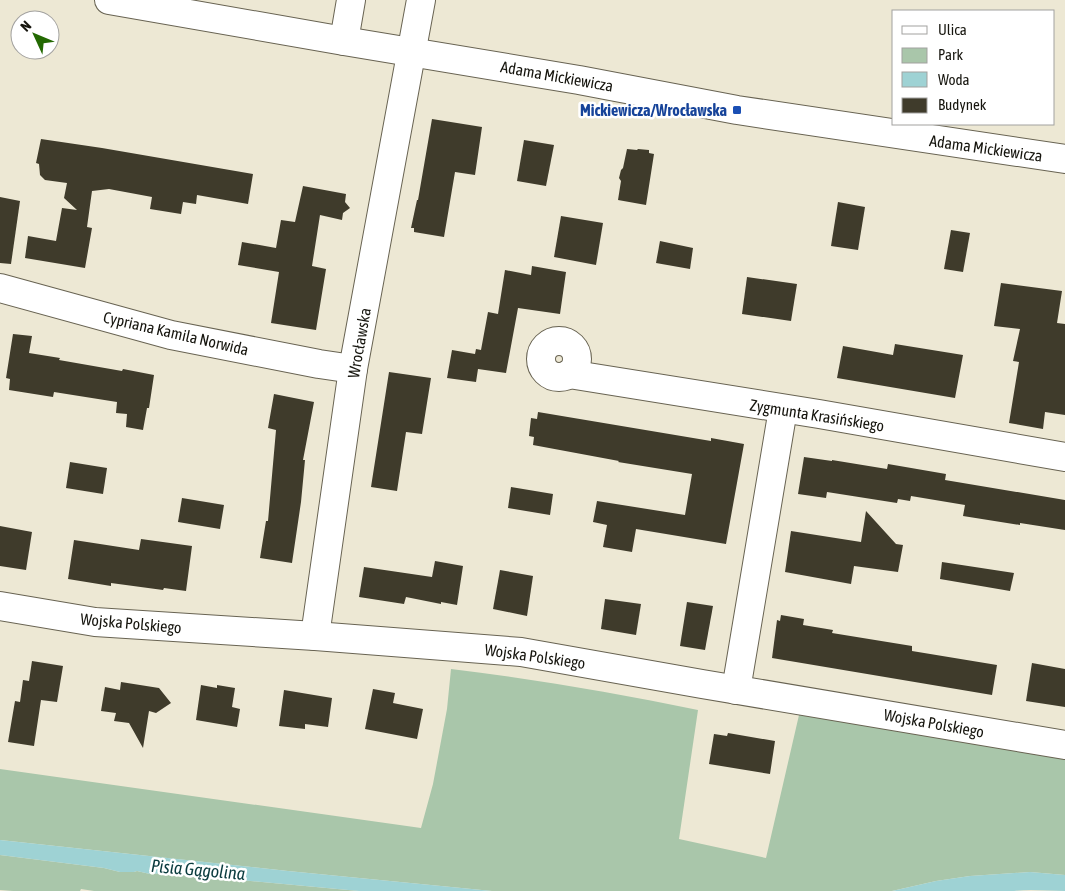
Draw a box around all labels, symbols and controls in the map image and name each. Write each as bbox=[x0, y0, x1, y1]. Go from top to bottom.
north arrow bbox=[10, 10, 60, 60]
legend bbox=[892, 10, 1055, 125]
text: N bbox=[17, 17, 34, 34]
text: Ulica bbox=[938, 21, 967, 38]
text: Park bbox=[938, 46, 963, 63]
street label: Adama Mickiewicza bbox=[499, 57, 615, 95]
text: Woda bbox=[938, 71, 970, 88]
text: Budynek bbox=[938, 96, 987, 113]
place label: Mickiewicza/Wrocławska bbox=[580, 101, 727, 119]
marker: Mickiewicza/Wrocławska bbox=[731, 104, 743, 116]
street label: Adama Mickiewicza bbox=[928, 131, 1044, 165]
street label: Wrocławska bbox=[344, 306, 374, 380]
street label: Cypriana Kamila Norwida bbox=[101, 308, 250, 359]
street label: Zygmunta Krasińskiego bbox=[748, 395, 886, 436]
street label: Wojska Polskiego bbox=[80, 610, 182, 637]
street label: Wojska Polskiego bbox=[483, 640, 586, 673]
street label: Wojska Polskiego bbox=[882, 705, 985, 742]
water label: Pisia Gągolina bbox=[150, 855, 247, 884]

